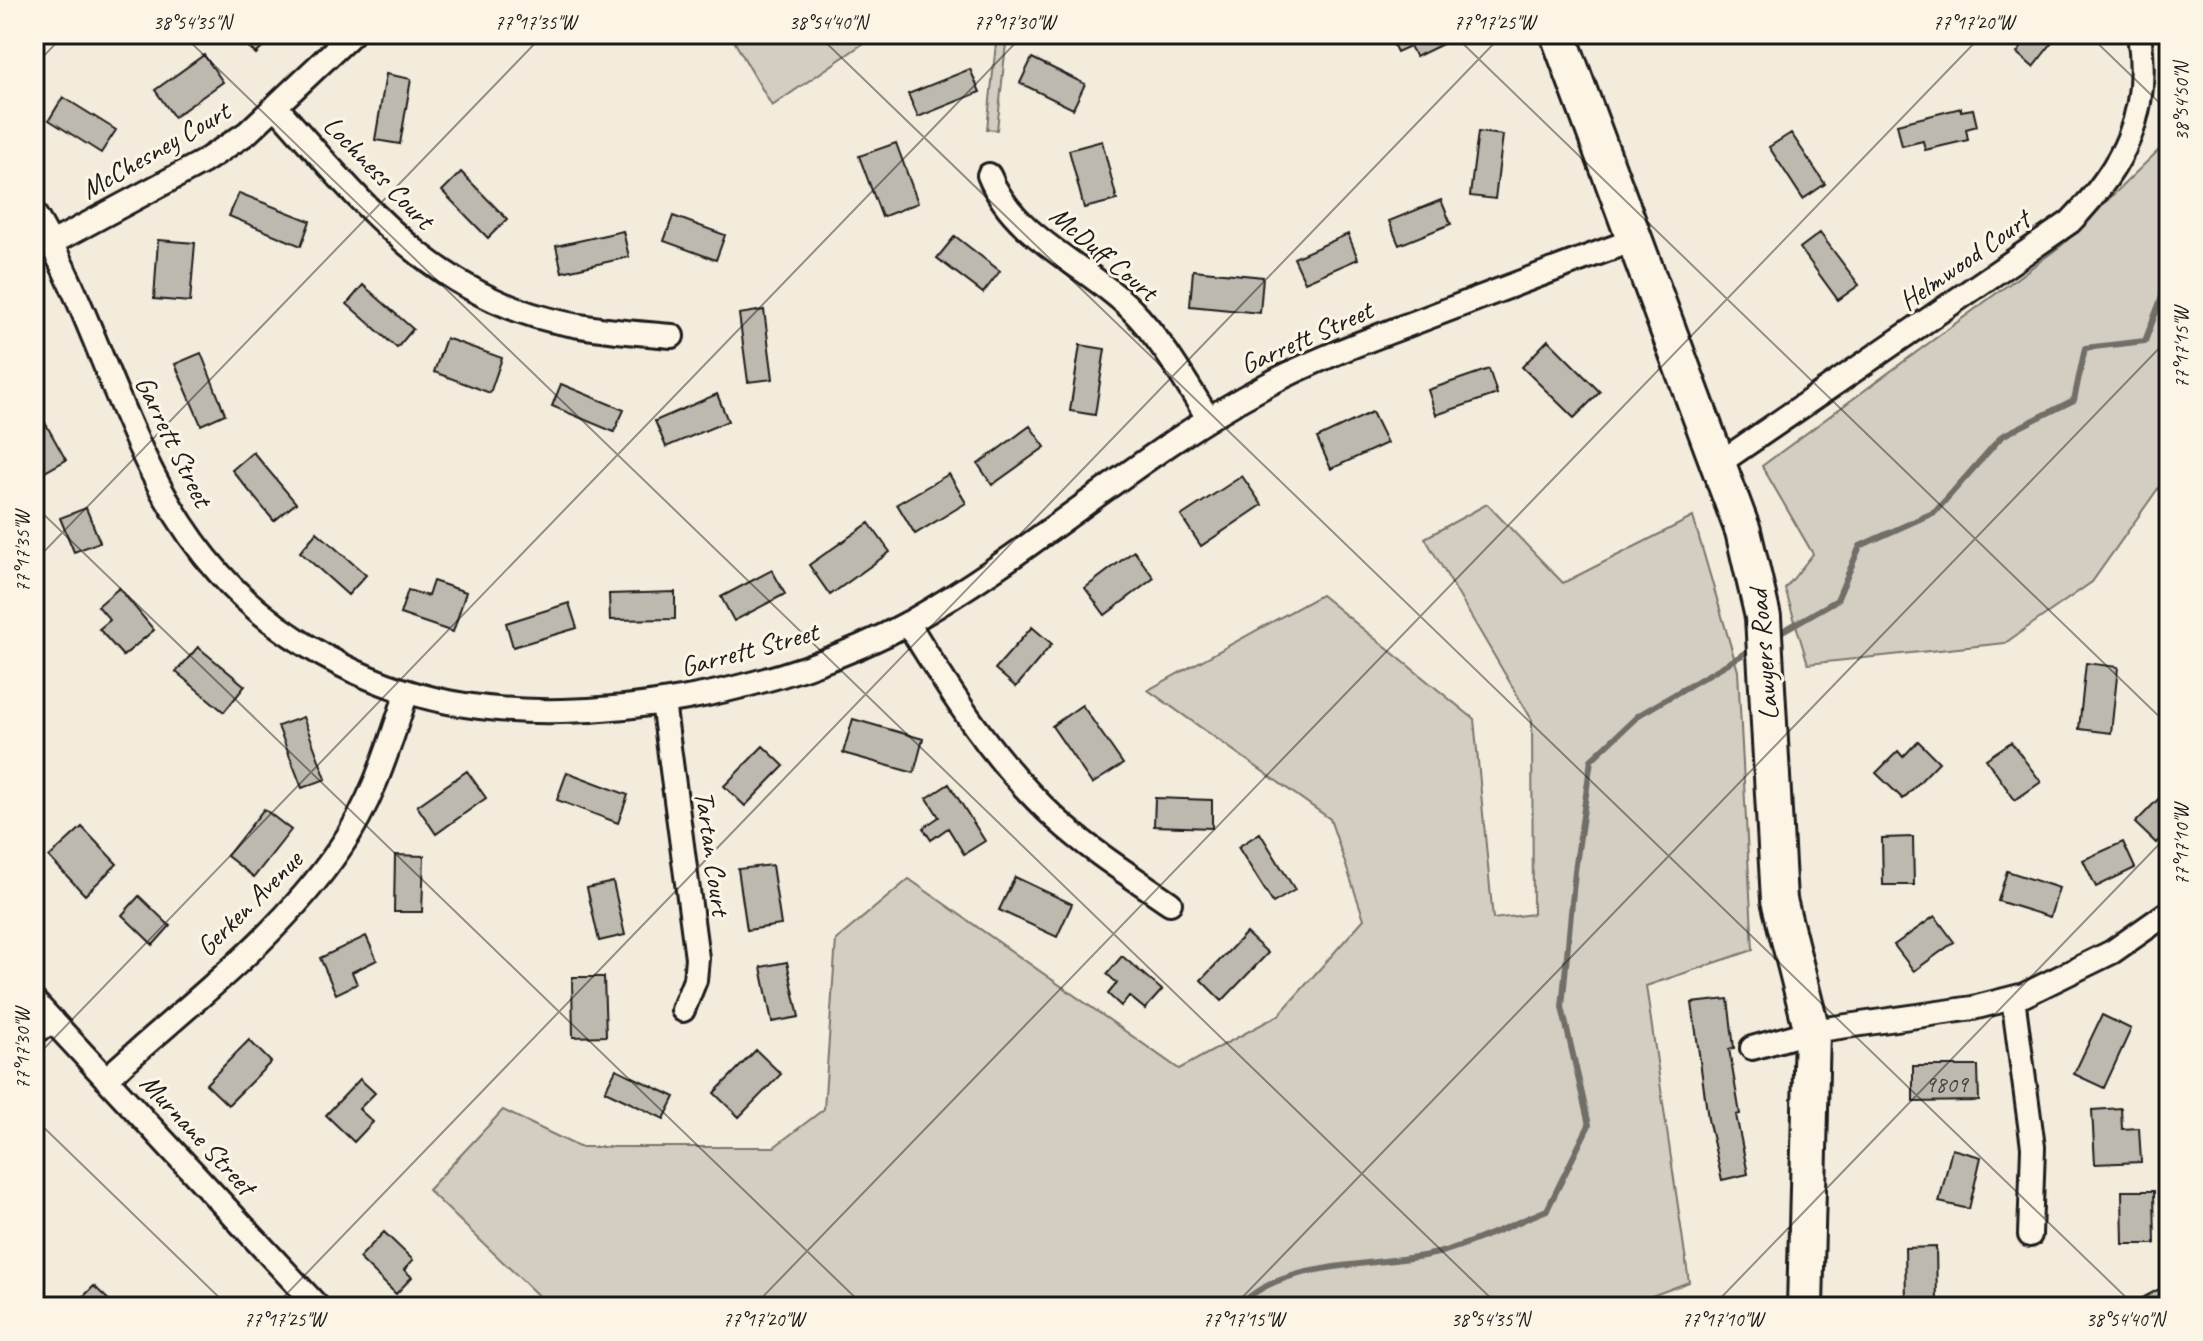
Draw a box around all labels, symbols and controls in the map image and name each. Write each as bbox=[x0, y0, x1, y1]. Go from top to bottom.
text: 38°54'35"N bbox=[153, 10, 234, 35]
text: 77°17'35"W bbox=[494, 10, 579, 35]
text: 38°54'40"N bbox=[789, 10, 870, 35]
text: 77°17'30"W bbox=[973, 10, 1058, 35]
text: 77°17'25"W bbox=[1453, 10, 1538, 35]
text: 77°17'20"W bbox=[1932, 10, 2017, 35]
text: 38°54'50"N bbox=[2169, 60, 2194, 141]
street label: McChesney Court bbox=[74, 92, 238, 207]
street label: Lochness Court bbox=[316, 108, 444, 238]
street label: McDuff Court bbox=[1043, 198, 1167, 310]
street label: Helmwood Court bbox=[1892, 200, 2039, 318]
street label: Garrett Street bbox=[1235, 291, 1380, 382]
text: 77°17'15"W bbox=[2169, 304, 2194, 389]
street label: Garrett Street bbox=[127, 370, 222, 514]
text: 77°17'35"W bbox=[10, 508, 35, 593]
street label: Lawyers Road bbox=[1739, 584, 1786, 722]
street label: Garrett Street bbox=[676, 613, 824, 684]
street label: Tartan Court bbox=[687, 789, 739, 920]
text: 77°17'10"W bbox=[2169, 801, 2194, 886]
street label: Gerken Avenue bbox=[189, 841, 311, 963]
text: 77°17'30"W bbox=[10, 1005, 35, 1090]
street label: Murnane Street bbox=[133, 1066, 266, 1205]
house number: 9809 bbox=[1924, 1069, 1970, 1099]
text: 77°17'25"W bbox=[243, 1307, 328, 1332]
text: 77°17'20"W bbox=[722, 1307, 807, 1332]
text: 77°17'15"W bbox=[1202, 1307, 1287, 1332]
text: 38°54'35"N bbox=[1451, 1307, 1532, 1332]
text: 77°17'10"W bbox=[1681, 1307, 1766, 1332]
text: 38°54'40"N bbox=[2086, 1307, 2167, 1332]

